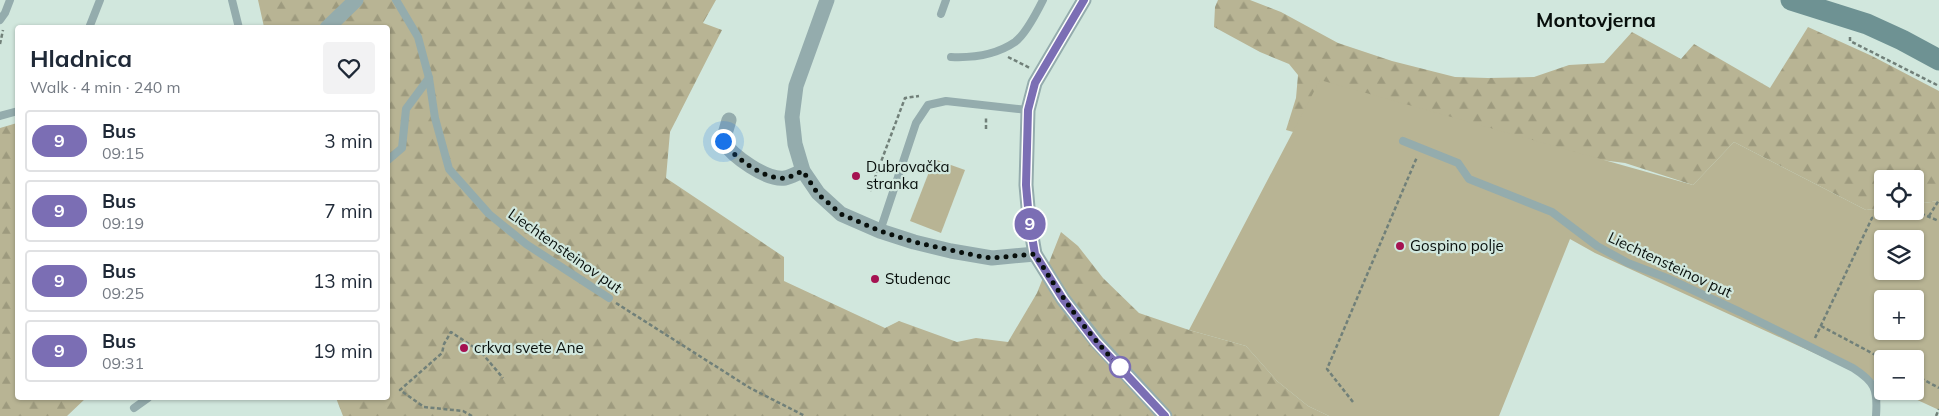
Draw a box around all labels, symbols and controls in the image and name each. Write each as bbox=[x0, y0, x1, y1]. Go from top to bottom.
district label: Montovjerna bbox=[1536, 7, 1656, 32]
button: heart bbox=[323, 42, 375, 94]
text: Hladnica bbox=[30, 43, 132, 73]
text: Walk · 4 min · 240 m bbox=[30, 77, 181, 97]
text: Bus bbox=[102, 119, 136, 143]
text: 9 bbox=[54, 129, 65, 152]
text: 3 min bbox=[324, 129, 373, 153]
your location bbox=[711, 129, 736, 154]
text: 09:15 bbox=[102, 143, 144, 163]
place label: Dubrovačka stranka bbox=[866, 157, 950, 193]
marker: Dubrovačka stranka bbox=[850, 170, 862, 182]
map controls bbox=[1874, 170, 1924, 400]
button: locate bbox=[1874, 170, 1924, 220]
text: Bus bbox=[102, 189, 136, 213]
text: 9 bbox=[54, 199, 65, 222]
text: 7 min bbox=[324, 199, 373, 223]
street label: Liechtensteinov put bbox=[505, 204, 626, 297]
line badge: 9 bbox=[1014, 208, 1046, 240]
text: 9 bbox=[1025, 212, 1035, 235]
text: 09:19 bbox=[102, 213, 144, 233]
street label: Liechtensteinov put bbox=[1605, 228, 1735, 302]
button: layers bbox=[1874, 230, 1924, 280]
place label: Gospino polje bbox=[1410, 236, 1504, 255]
marker: Gospino polje bbox=[1394, 240, 1406, 252]
text: Bus bbox=[102, 259, 136, 283]
text: 9 bbox=[54, 269, 65, 292]
text: 13 min bbox=[313, 269, 373, 293]
place label: Studenac bbox=[885, 269, 951, 288]
marker: Studenac bbox=[869, 273, 881, 285]
text: 09:25 bbox=[102, 283, 144, 303]
button: + bbox=[1874, 290, 1924, 340]
text: Bus bbox=[102, 329, 136, 353]
place label: crkva svete Ane bbox=[474, 338, 584, 357]
text: 9 bbox=[54, 339, 65, 362]
text: 19 min bbox=[313, 339, 373, 363]
marker: crkva svete Ane bbox=[458, 342, 470, 354]
button: − bbox=[1874, 350, 1924, 400]
text: 09:31 bbox=[102, 353, 144, 373]
unlabelled marker bbox=[1109, 356, 1131, 378]

